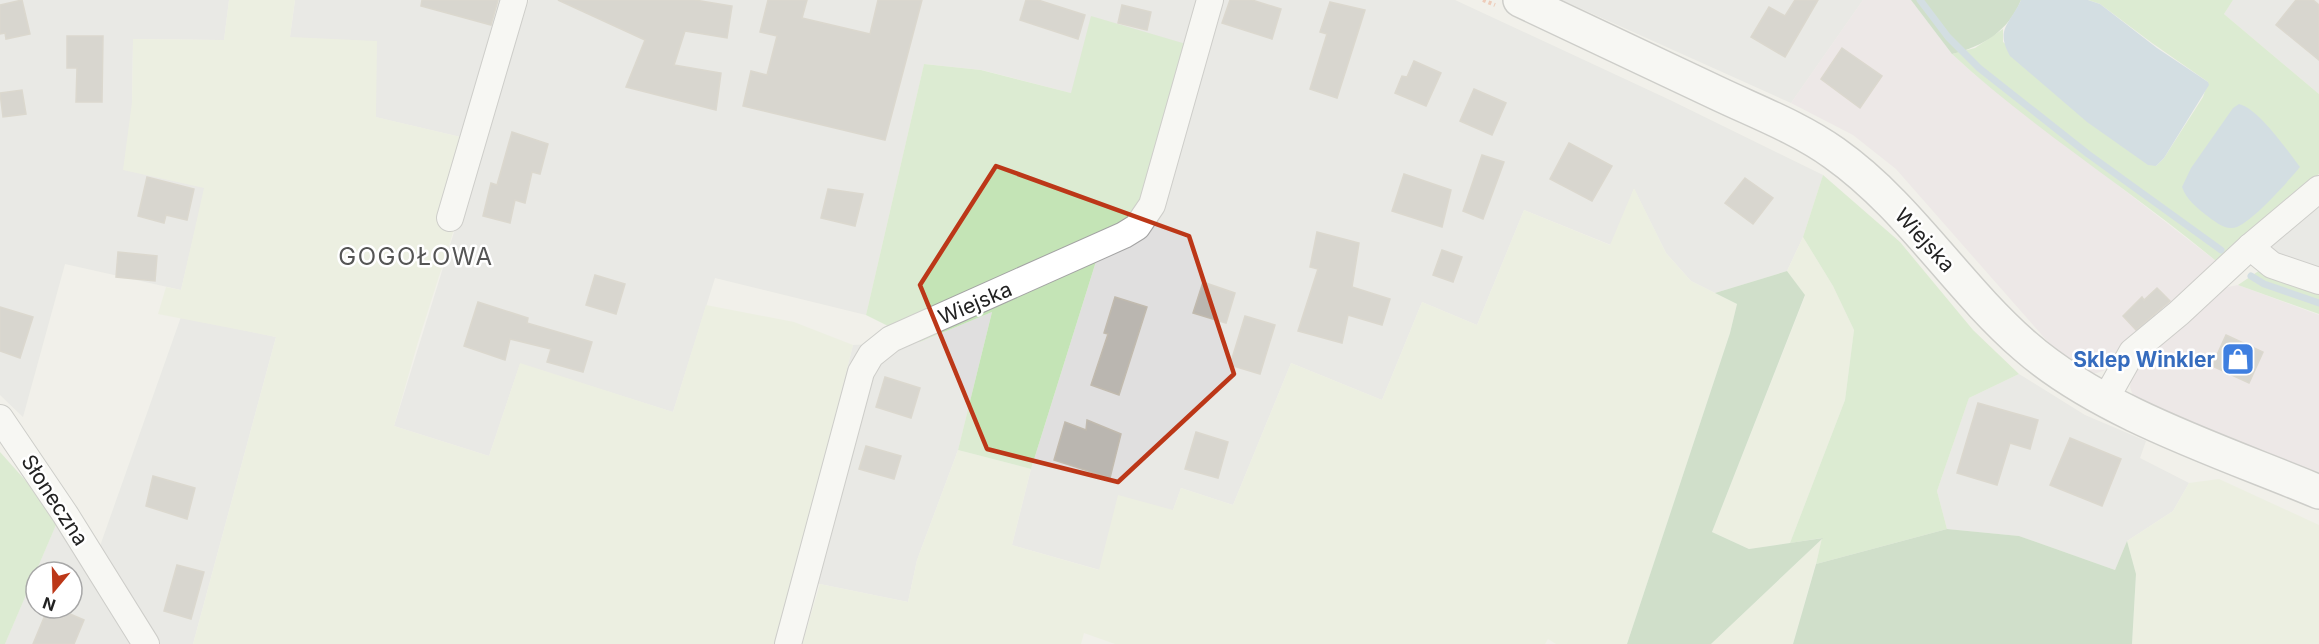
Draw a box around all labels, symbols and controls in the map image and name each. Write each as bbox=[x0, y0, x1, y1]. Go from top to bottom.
street label: Wiejska bbox=[1890, 203, 1960, 277]
district label: GOGOŁOWA bbox=[338, 242, 494, 271]
street label: Wiejska bbox=[934, 276, 1016, 330]
shop icon: Sklep Winkler bbox=[2220, 341, 2256, 377]
place label: Sklep Winkler bbox=[2073, 347, 2215, 372]
street label: Słoneczna bbox=[16, 450, 94, 550]
north arrow bbox=[24, 560, 84, 620]
text: N bbox=[40, 593, 58, 616]

